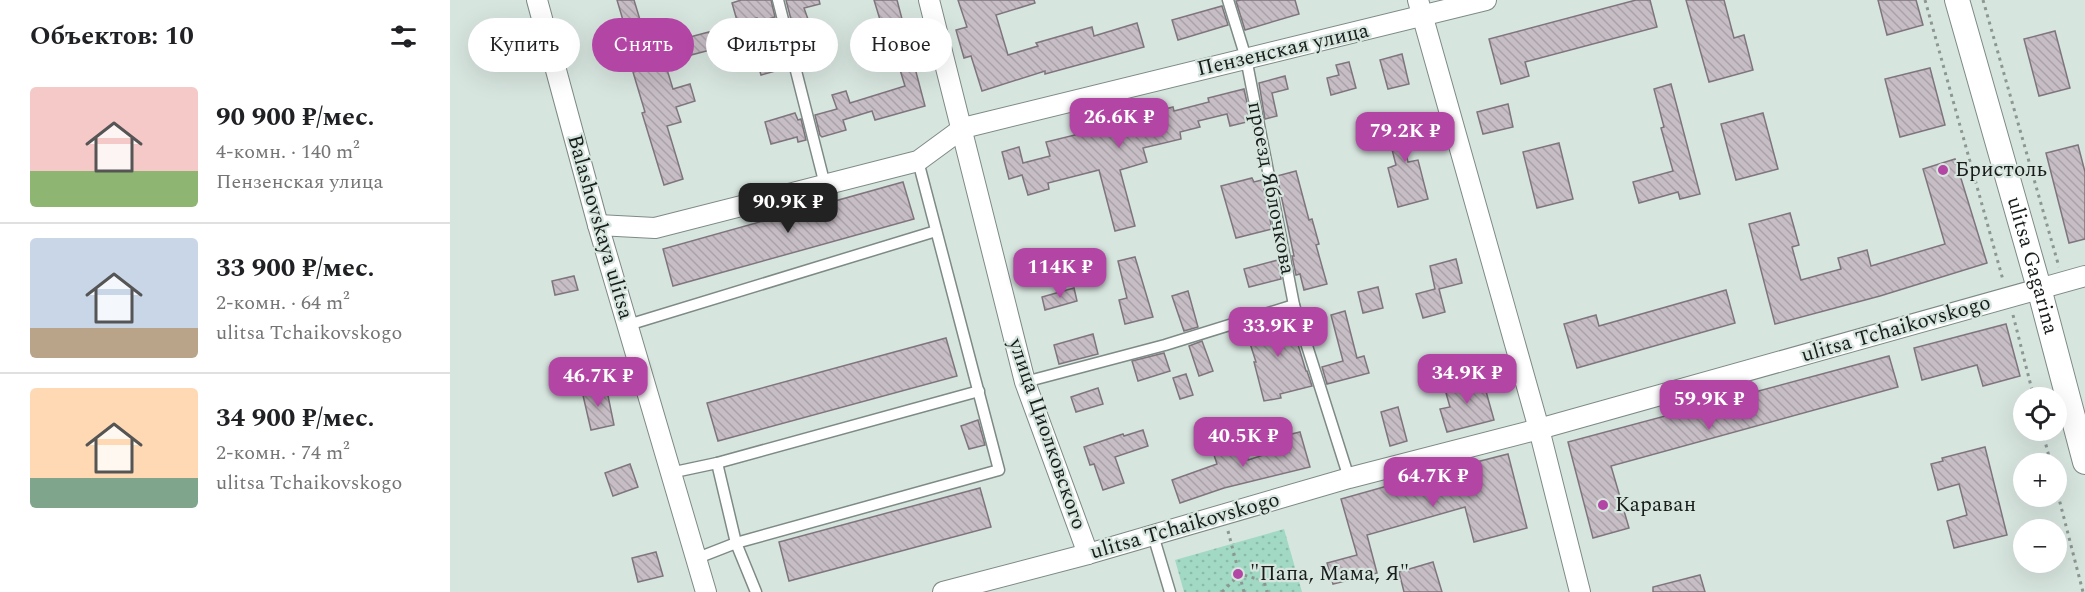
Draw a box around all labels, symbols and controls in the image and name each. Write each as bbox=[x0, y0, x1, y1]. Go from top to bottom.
street label: Пензенская улица bbox=[1194, 14, 1373, 85]
text: Объектов: 10 bbox=[30, 16, 194, 56]
chip: Купить bbox=[468, 18, 580, 72]
chip: Снять bbox=[592, 18, 694, 72]
chip: Фильтры bbox=[706, 18, 838, 72]
chip: Новое bbox=[850, 18, 952, 72]
icon: filters bbox=[387, 20, 420, 53]
text: 90 900 ₽/мес. bbox=[216, 97, 375, 137]
pin: 26.6K ₽ bbox=[1064, 98, 1174, 149]
street label: проезд Яблочкова bbox=[1239, 99, 1304, 278]
text: 26.6K ₽ bbox=[1084, 102, 1154, 132]
icon: home bbox=[78, 111, 150, 183]
pin: 79.2K ₽ bbox=[1350, 112, 1460, 163]
text: 79.2K ₽ bbox=[1370, 116, 1440, 146]
street label: Balashovskaya ulitsa bbox=[558, 131, 642, 324]
text: 4-комн. · 140 m² bbox=[216, 137, 360, 167]
place label: Бристоль bbox=[1955, 154, 2047, 186]
marker: Бристоль bbox=[1936, 163, 1950, 177]
text: Пензенская улица bbox=[216, 167, 383, 197]
pin: 90.9K ₽ bbox=[733, 183, 843, 234]
text: 90.9K ₽ bbox=[753, 187, 823, 217]
street label: ulitsa Gagarina bbox=[1998, 193, 2067, 339]
text: 33 900 ₽/мес. bbox=[216, 248, 375, 288]
pin: 114K ₽ bbox=[1011, 248, 1109, 299]
text: 114K ₽ bbox=[1027, 252, 1093, 282]
icon: home bbox=[78, 262, 150, 334]
street label: ulitsa Tchaikovskogo bbox=[1798, 287, 1994, 371]
text: 2-комн. · 64 m² bbox=[216, 288, 350, 318]
pin: 33.9K ₽ bbox=[1223, 307, 1333, 358]
text: 33.9K ₽ bbox=[1243, 311, 1313, 341]
text: ulitsa Tchaikovskogo bbox=[216, 318, 402, 348]
street label: улица Циолковского bbox=[999, 333, 1095, 534]
pin: 34.9K ₽ bbox=[1412, 354, 1522, 405]
pin: 46.7K ₽ bbox=[543, 357, 653, 408]
text: 34.9K ₽ bbox=[1432, 358, 1502, 388]
text: 46.7K ₽ bbox=[563, 361, 633, 391]
pin: 59.9K ₽ bbox=[1654, 380, 1764, 431]
text: 59.9K ₽ bbox=[1674, 384, 1744, 414]
map controls bbox=[2013, 387, 2067, 573]
button: locate bbox=[2013, 387, 2067, 441]
text: 34 900 ₽/мес. bbox=[216, 398, 375, 438]
icon: home bbox=[78, 412, 150, 484]
pin: 40.5K ₽ bbox=[1188, 417, 1298, 468]
text: 40.5K ₽ bbox=[1208, 421, 1278, 451]
text: 2-комн. · 74 m² bbox=[216, 438, 350, 468]
button: + bbox=[2013, 453, 2067, 507]
pin: 64.7K ₽ bbox=[1378, 457, 1488, 508]
text: 64.7K ₽ bbox=[1398, 461, 1468, 491]
text: ulitsa Tchaikovskogo bbox=[216, 468, 402, 498]
street label: ulitsa Tchaikovskogo bbox=[1087, 484, 1283, 568]
place label: Караван bbox=[1615, 489, 1696, 521]
marker: Караван bbox=[1596, 498, 1610, 512]
button: − bbox=[2013, 519, 2067, 573]
place label: "Папа, Мама, Я" bbox=[1250, 558, 1409, 590]
marker: "Папа, Мама, Я" bbox=[1231, 567, 1245, 581]

